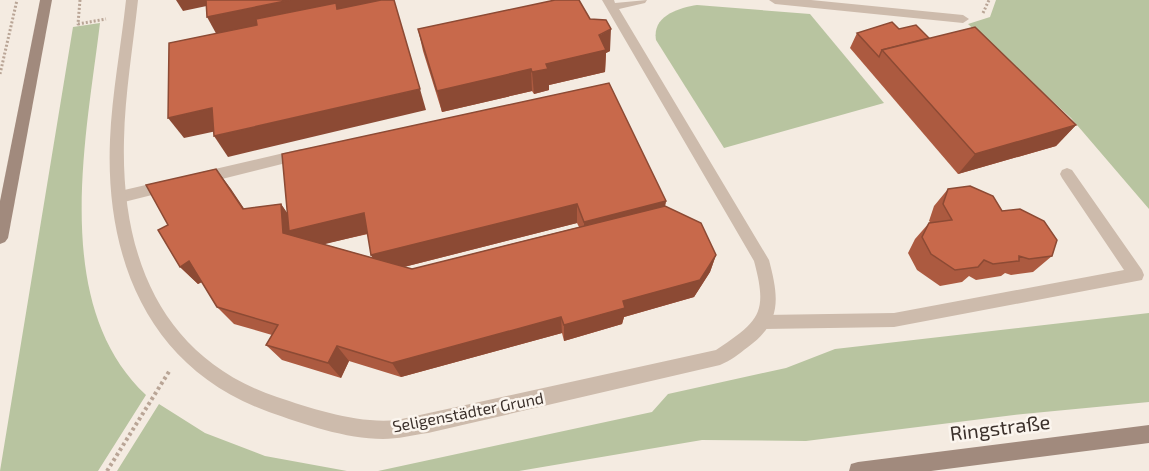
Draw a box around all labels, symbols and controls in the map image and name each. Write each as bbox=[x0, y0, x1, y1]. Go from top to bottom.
street label: Seligenstädter Grund bbox=[391, 388, 545, 435]
street label: Ringstraße bbox=[948, 409, 1052, 445]

